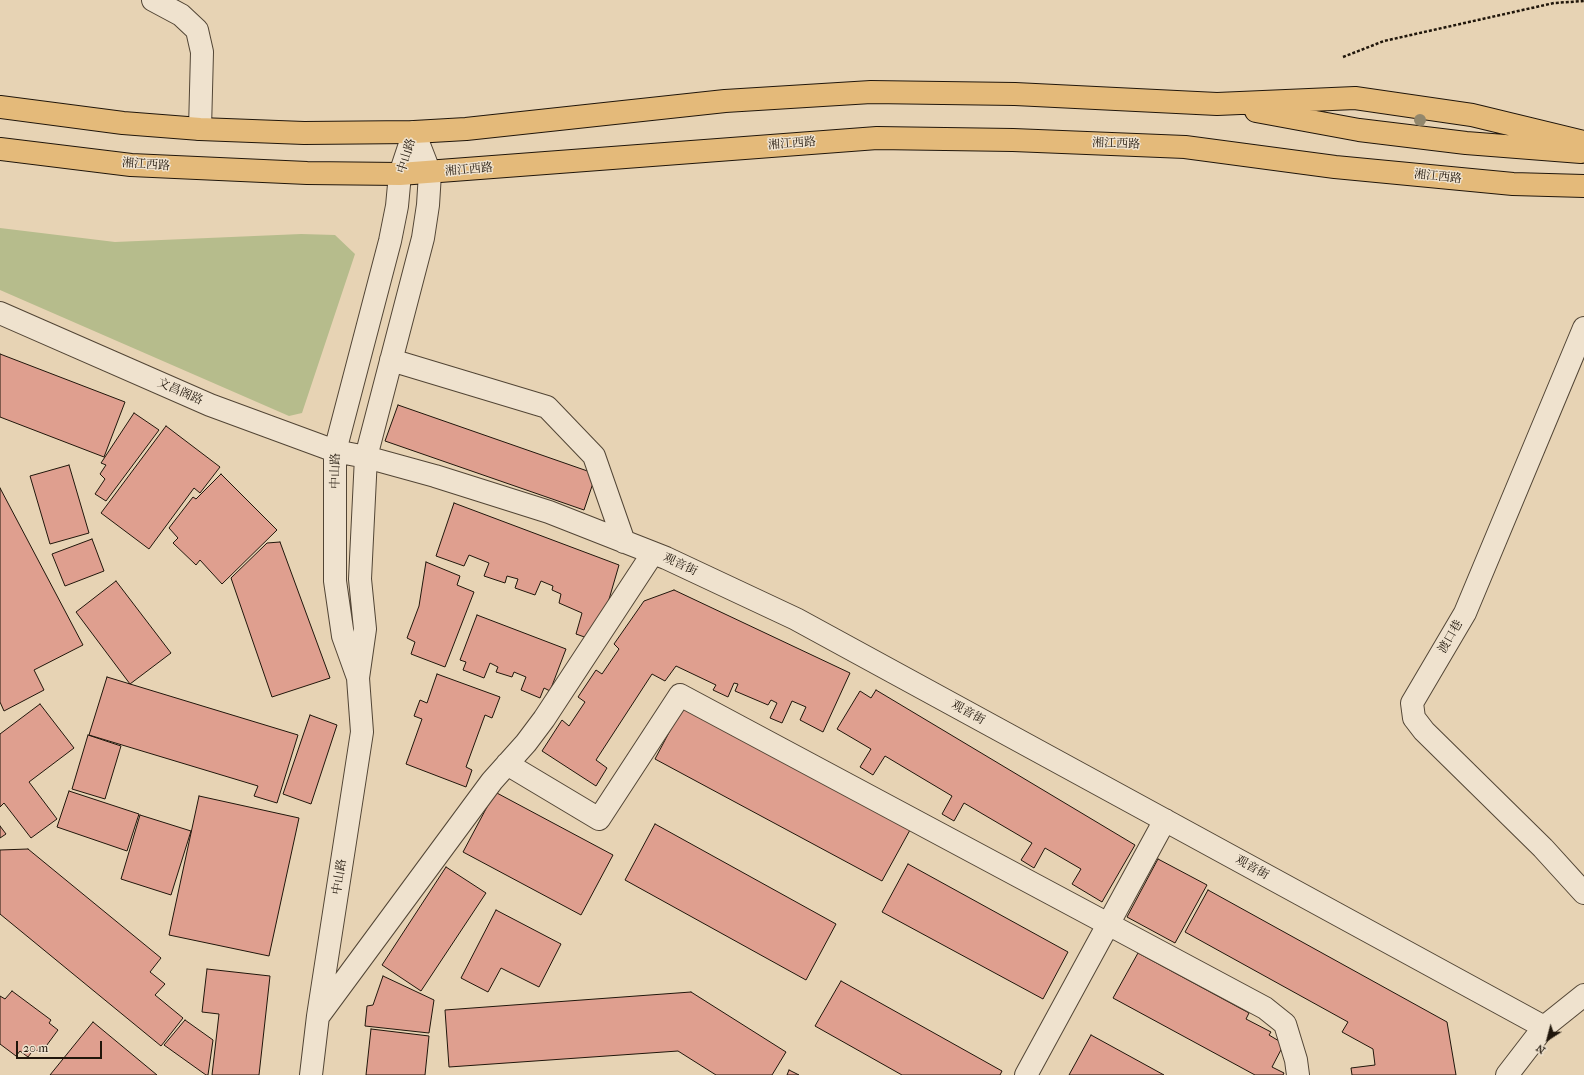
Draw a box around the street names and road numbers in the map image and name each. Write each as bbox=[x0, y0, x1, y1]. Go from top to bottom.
street label: 湘江西路 bbox=[768, 135, 816, 153]
street label: 湘江西路 bbox=[1092, 136, 1140, 152]
street label: 中山路 bbox=[395, 137, 419, 175]
street label: 湘江西路 bbox=[122, 156, 170, 174]
street label: 湘江西路 bbox=[444, 161, 494, 179]
street label: 湘江西路 bbox=[1413, 167, 1463, 187]
street label: 文昌阁路 bbox=[155, 376, 205, 408]
street label: 中山路 bbox=[328, 453, 344, 489]
street label: 观音街 bbox=[661, 551, 699, 579]
street label: 渡口巷 bbox=[1436, 618, 1466, 656]
street label: 观音街 bbox=[949, 698, 987, 728]
street label: 观音街 bbox=[1233, 853, 1271, 883]
street label: 中山路 bbox=[330, 858, 350, 896]

